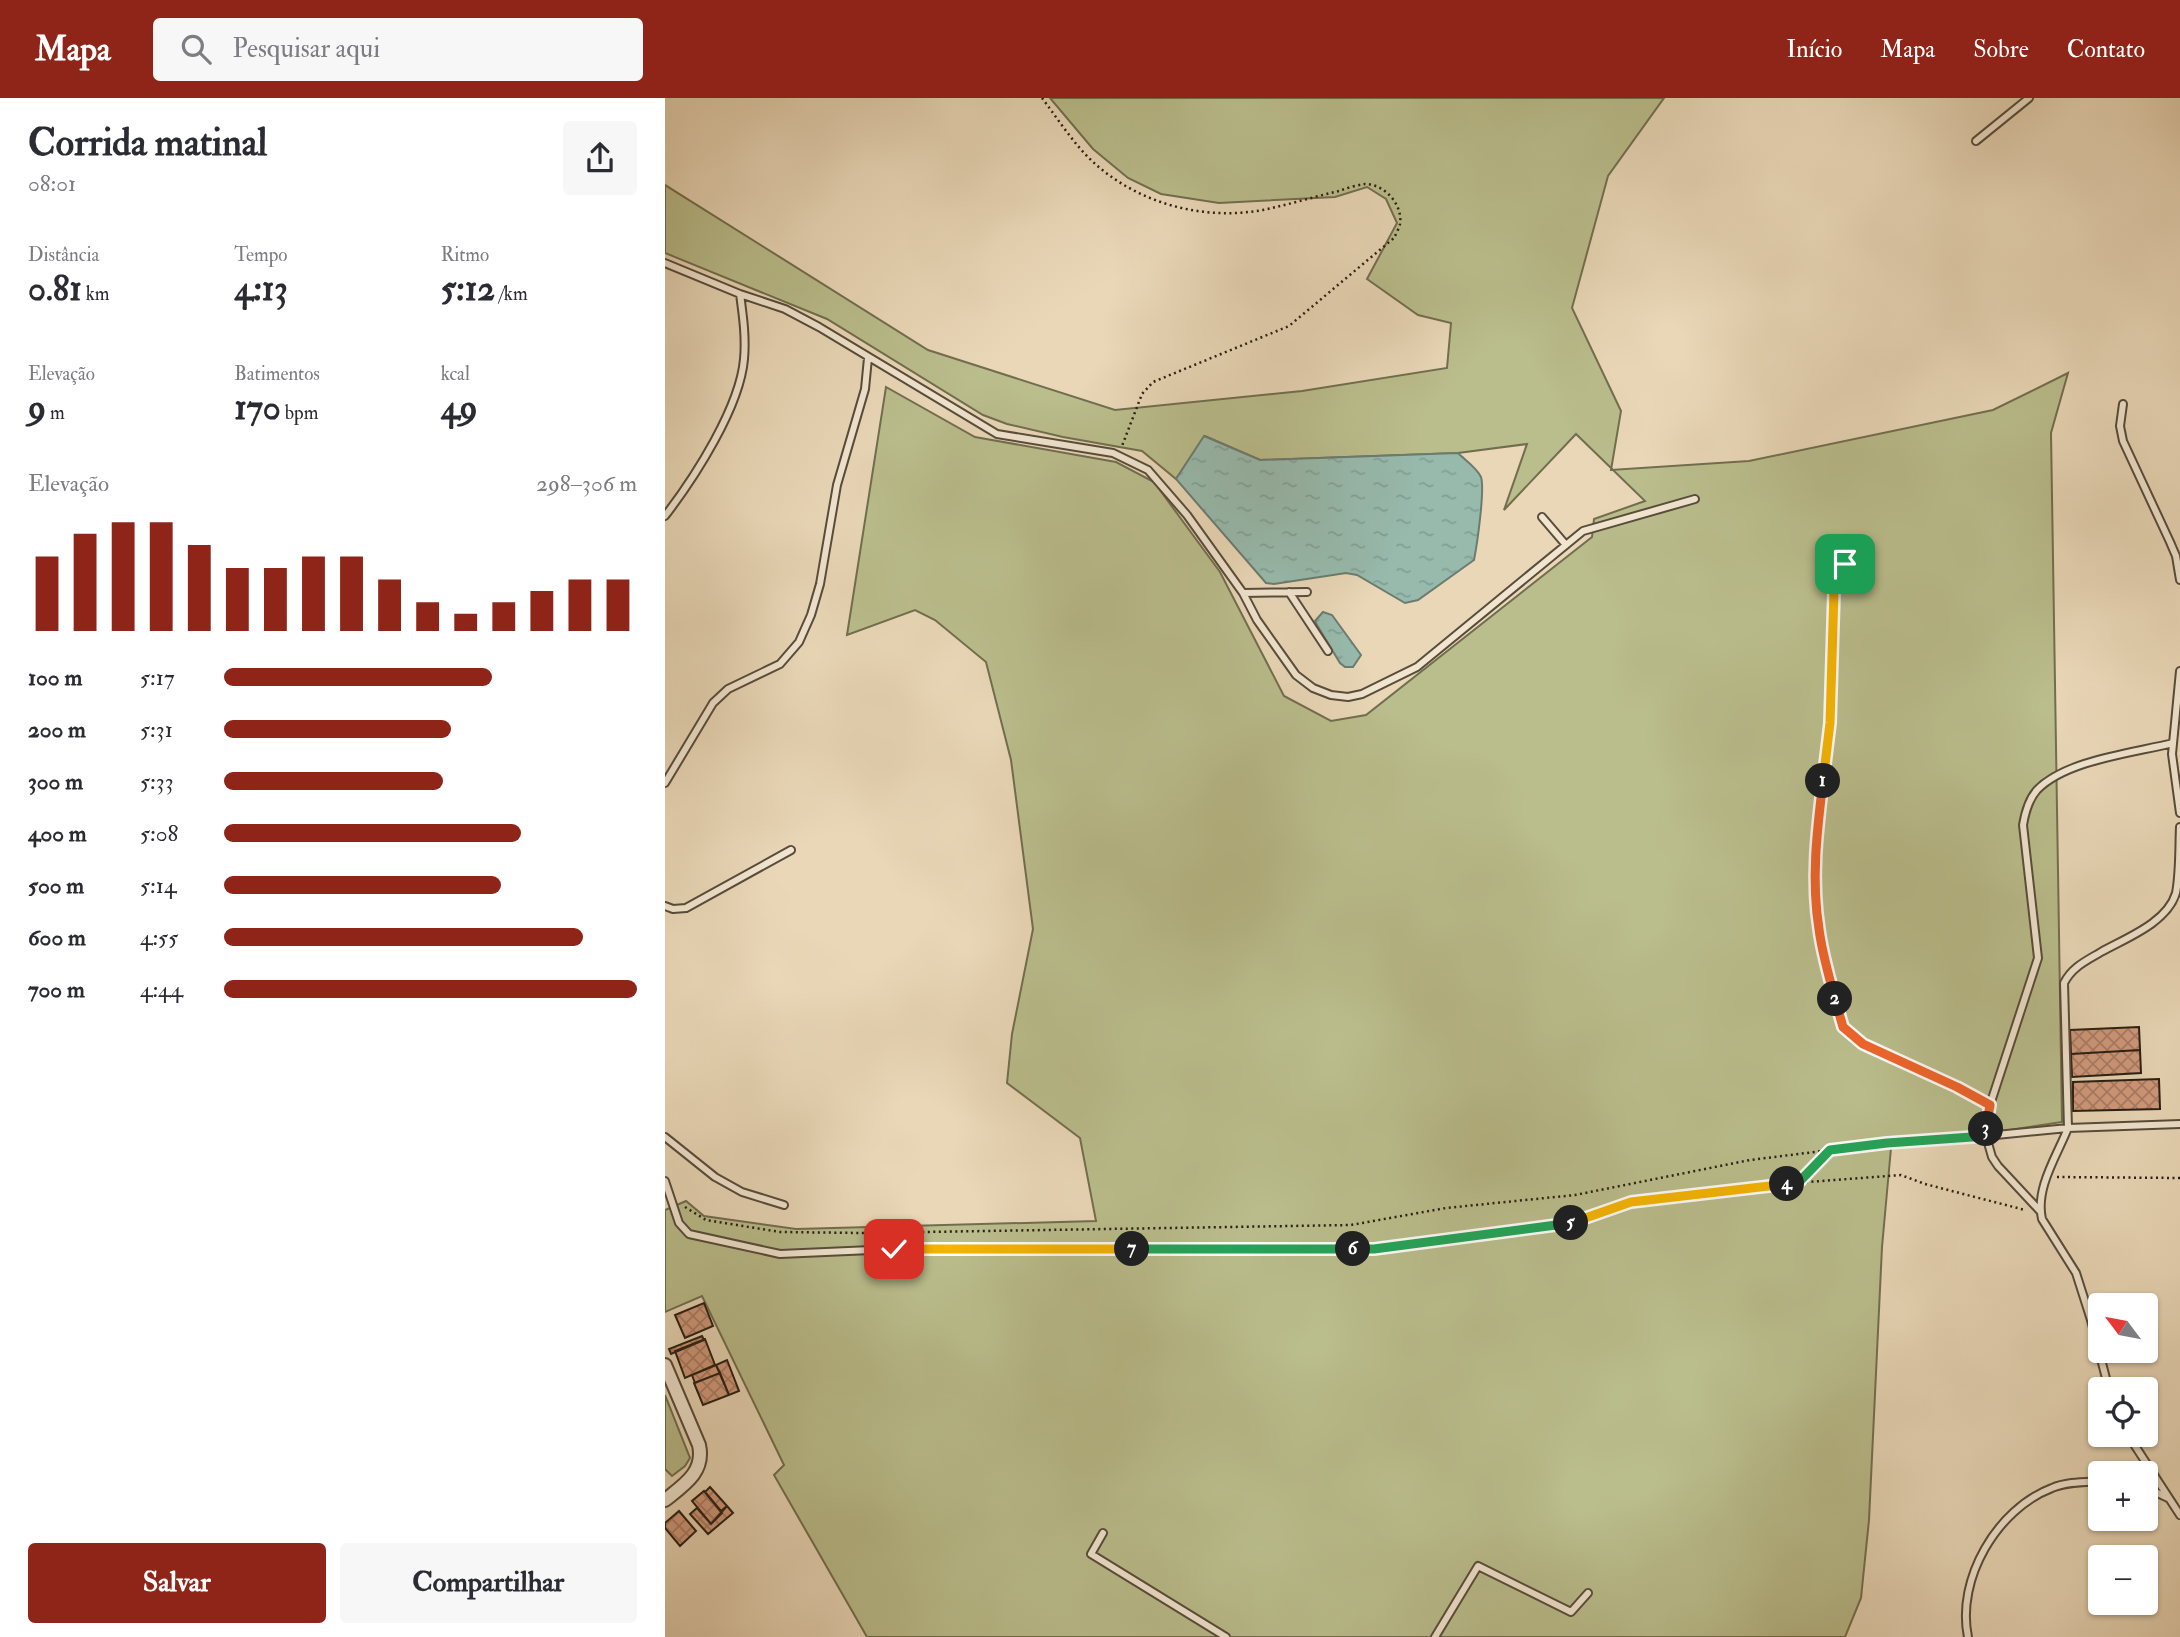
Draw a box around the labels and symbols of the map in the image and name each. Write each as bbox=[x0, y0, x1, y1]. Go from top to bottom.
pin bbox=[1815, 534, 1875, 594]
pin: 1 bbox=[1805, 764, 1841, 798]
pin: 2 bbox=[1817, 982, 1853, 1016]
pin: 3 bbox=[1969, 1112, 2003, 1146]
pin: 4 bbox=[1769, 1166, 1805, 1202]
pin: 5 bbox=[1553, 1206, 1588, 1240]
pin bbox=[864, 1219, 924, 1279]
pin: 7 bbox=[1114, 1232, 1149, 1266]
pin: 6 bbox=[1335, 1232, 1371, 1266]
north arrow bbox=[2088, 1293, 2158, 1363]

